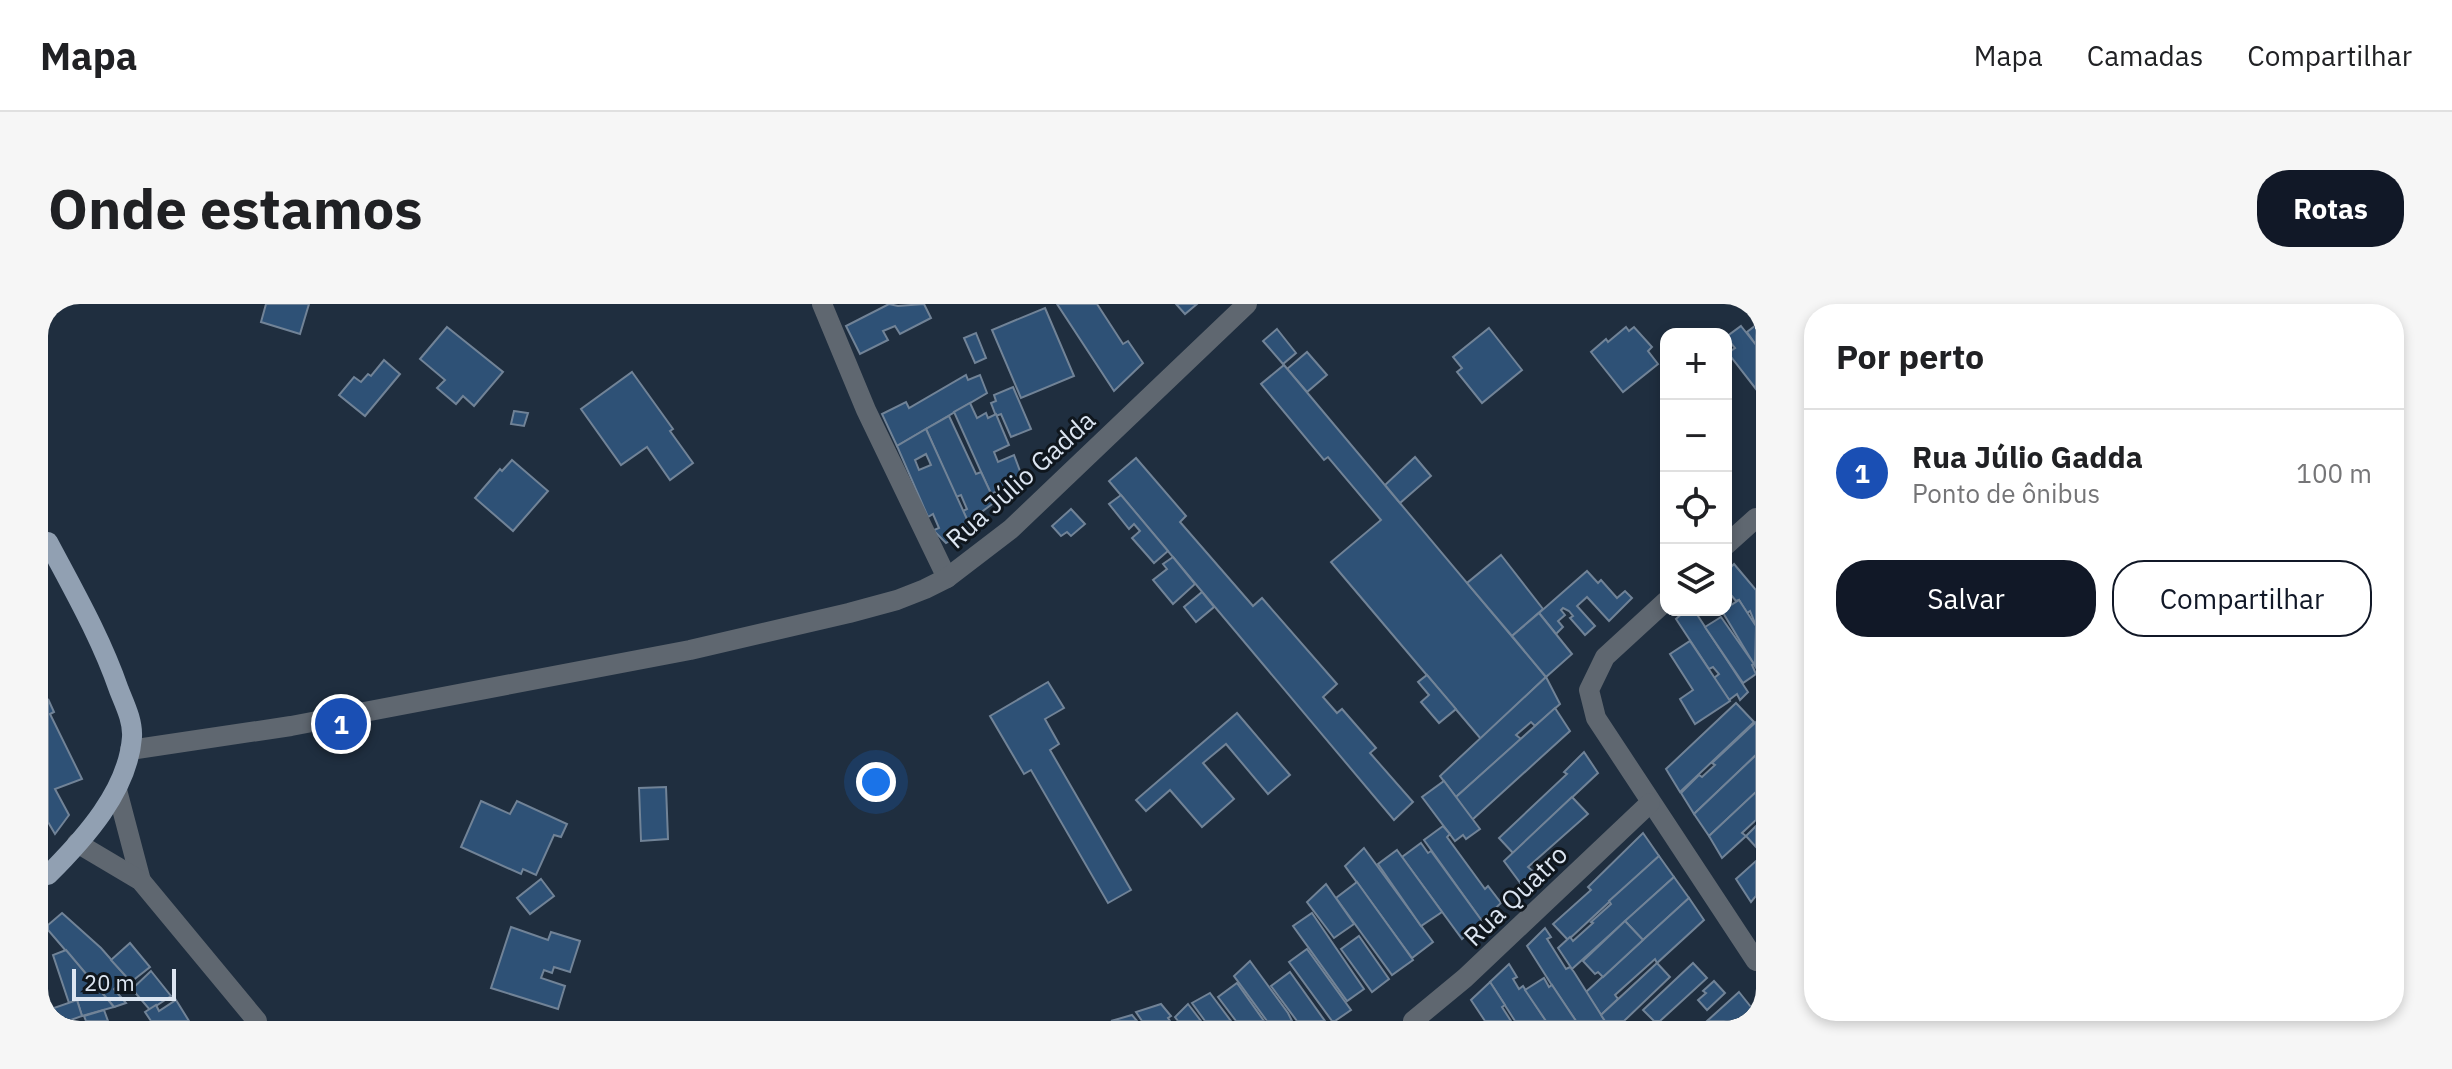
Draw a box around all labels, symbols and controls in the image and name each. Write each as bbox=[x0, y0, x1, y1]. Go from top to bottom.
text: Mapa bbox=[40, 31, 137, 80]
text: Mapa bbox=[1974, 37, 2043, 74]
text: Camadas bbox=[2087, 37, 2203, 74]
text: Compartilhar bbox=[2247, 37, 2412, 74]
button: Rotas bbox=[2257, 170, 2404, 247]
text: Onde estamos bbox=[48, 172, 423, 244]
map controls bbox=[1660, 328, 1732, 616]
button: + bbox=[1660, 328, 1732, 400]
text: Por perto bbox=[1836, 334, 1984, 378]
button: − bbox=[1660, 400, 1732, 472]
street label: Rua Júlio Gadda bbox=[938, 403, 1102, 555]
text: Rua Júlio Gadda bbox=[1912, 437, 2143, 476]
text: 1 bbox=[1854, 456, 1870, 490]
text: 100 m bbox=[2296, 456, 2372, 490]
button: locate bbox=[1660, 472, 1732, 544]
text: Ponto de ônibus bbox=[1912, 476, 2100, 510]
button: layers bbox=[1660, 544, 1732, 616]
button: Salvar bbox=[1836, 560, 2096, 637]
button: Compartilhar bbox=[2112, 560, 2372, 637]
pin: 1 bbox=[315, 694, 367, 754]
your location bbox=[856, 762, 896, 802]
street label: Rua Quatro bbox=[1456, 837, 1574, 953]
scale bar bbox=[72, 965, 176, 1001]
text: 20 m bbox=[84, 968, 135, 997]

